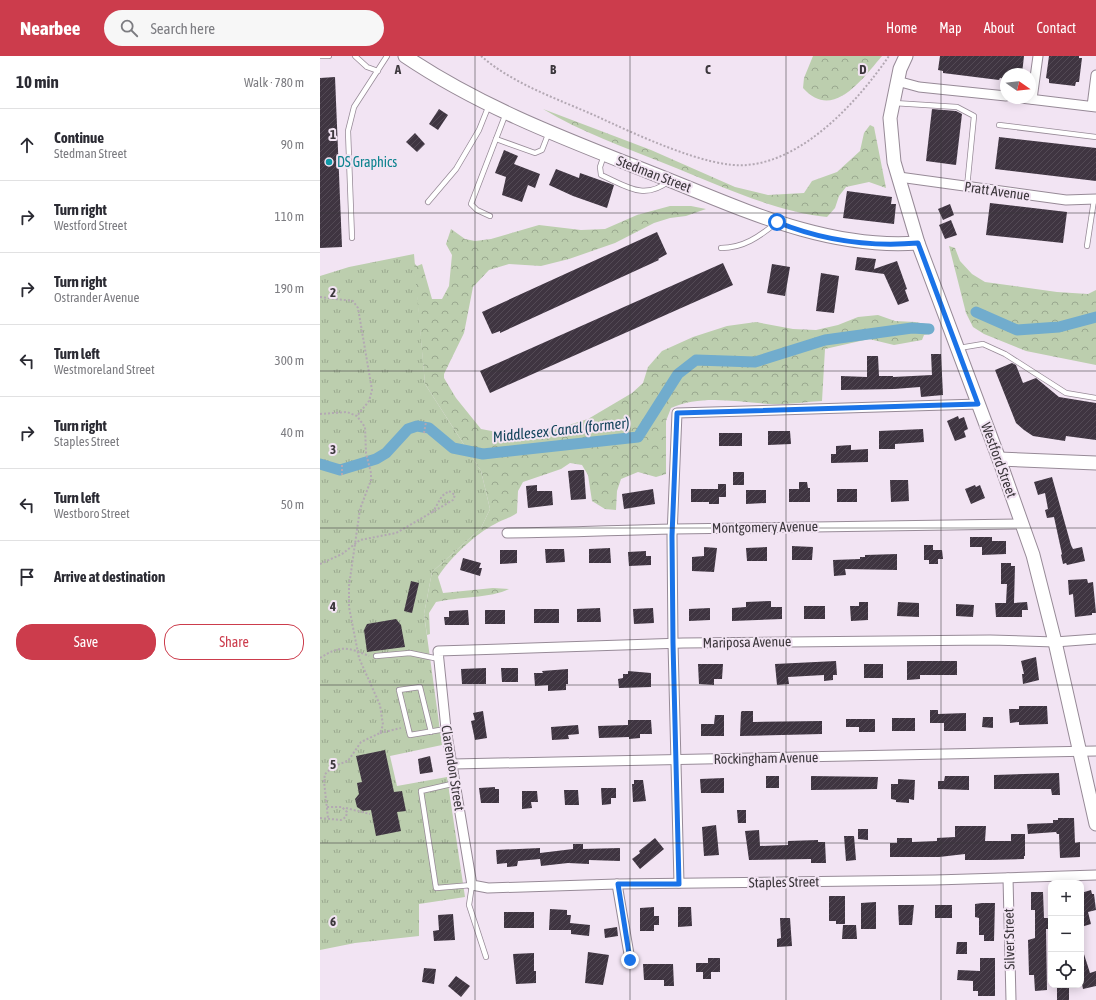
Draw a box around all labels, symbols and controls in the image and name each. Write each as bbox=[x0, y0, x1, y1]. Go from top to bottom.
search box bbox=[104, 10, 384, 46]
text: Nearbee bbox=[20, 17, 80, 39]
icon: search bbox=[118, 17, 140, 39]
text: Search here bbox=[150, 20, 215, 37]
text: Home bbox=[886, 20, 917, 36]
text: Map bbox=[939, 20, 962, 36]
text: About bbox=[984, 20, 1015, 36]
text: Contact bbox=[1037, 20, 1076, 36]
text: A bbox=[394, 62, 402, 77]
text: B bbox=[550, 62, 557, 77]
text: C bbox=[705, 62, 711, 77]
text: D bbox=[859, 62, 867, 77]
north arrow bbox=[1000, 68, 1036, 104]
text: 10 min bbox=[16, 72, 59, 92]
text: Walk · 780 m bbox=[244, 75, 304, 90]
text: 1 bbox=[330, 127, 336, 142]
text: Continue bbox=[54, 129, 104, 146]
icon: ahead bbox=[16, 134, 38, 156]
text: 90 m bbox=[281, 137, 304, 152]
text: Stedman Street bbox=[54, 146, 127, 161]
street label: Stedman Street bbox=[614, 152, 694, 196]
place label: DS Graphics bbox=[337, 154, 397, 170]
marker: DS Graphics bbox=[324, 157, 334, 167]
street label: Pratt Avenue bbox=[963, 178, 1031, 204]
text: Turn right bbox=[54, 201, 107, 218]
icon: right bbox=[16, 206, 38, 228]
text: 110 m bbox=[275, 209, 304, 224]
route start bbox=[768, 213, 786, 231]
text: Westford Street bbox=[54, 218, 127, 233]
text: Turn right bbox=[54, 273, 107, 290]
icon: right bbox=[16, 278, 38, 300]
text: 190 m bbox=[275, 281, 304, 296]
text: 2 bbox=[330, 285, 336, 300]
text: Ostrander Avenue bbox=[54, 290, 140, 305]
text: Turn left bbox=[54, 345, 100, 362]
icon: left bbox=[16, 350, 38, 372]
text: 300 m bbox=[275, 353, 304, 368]
text: Westmoreland Street bbox=[54, 362, 155, 377]
water label: Middlesex Canal (former) bbox=[492, 414, 630, 445]
text: Turn right bbox=[54, 417, 107, 434]
street label: Westford Street bbox=[978, 420, 1020, 500]
icon: right bbox=[16, 422, 38, 444]
text: 40 m bbox=[281, 425, 304, 440]
text: Staples Street bbox=[54, 434, 120, 449]
text: 3 bbox=[330, 442, 336, 457]
text: Turn left bbox=[54, 489, 100, 506]
icon: left bbox=[16, 494, 38, 516]
text: 50 m bbox=[281, 497, 304, 512]
text: Westboro Street bbox=[54, 506, 130, 521]
street label: Montgomery Avenue bbox=[712, 518, 818, 536]
icon: arrive bbox=[16, 566, 38, 588]
text: Arrive at destination bbox=[54, 568, 165, 585]
text: 4 bbox=[329, 599, 336, 614]
button: Save bbox=[16, 624, 156, 660]
button: Share bbox=[164, 624, 304, 660]
street label: Mariposa Avenue bbox=[703, 633, 791, 651]
street label: Clarendon Street bbox=[438, 724, 468, 812]
street label: Rockingham Avenue bbox=[714, 749, 818, 767]
text: 5 bbox=[330, 757, 336, 772]
street label: Staples Street bbox=[749, 873, 819, 891]
map controls bbox=[1048, 880, 1084, 988]
button: + bbox=[1048, 880, 1084, 916]
street label: Silver Street bbox=[1000, 908, 1018, 970]
text: 6 bbox=[330, 914, 336, 929]
button: − bbox=[1048, 916, 1084, 952]
route end bbox=[621, 951, 639, 969]
button: locate bbox=[1048, 952, 1084, 988]

